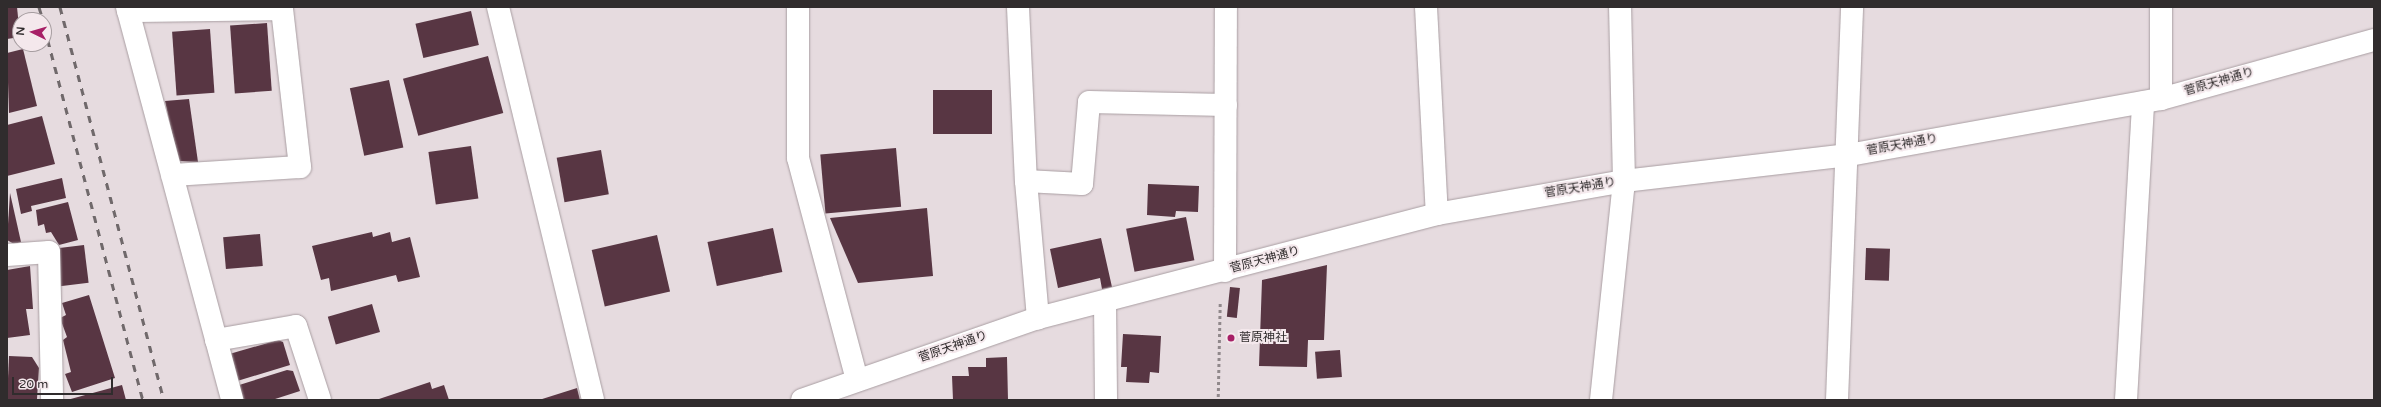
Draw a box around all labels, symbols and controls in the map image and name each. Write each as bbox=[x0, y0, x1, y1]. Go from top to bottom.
north arrow bbox=[12, 12, 52, 52]
text: N bbox=[14, 26, 27, 36]
street label: 菅原天神通り bbox=[2182, 65, 2256, 99]
street label: 菅原天神通り bbox=[1865, 132, 1939, 158]
street label: 菅原天神通り bbox=[1543, 175, 1617, 201]
street label: 菅原天神通り bbox=[1228, 244, 1302, 276]
street label: 菅原天神通り bbox=[917, 328, 989, 366]
place label: 菅原神社 bbox=[1239, 331, 1287, 345]
marker: 菅原神社 bbox=[1226, 333, 1236, 343]
scale bar bbox=[14, 369, 115, 395]
text: 20 m bbox=[19, 377, 48, 391]

